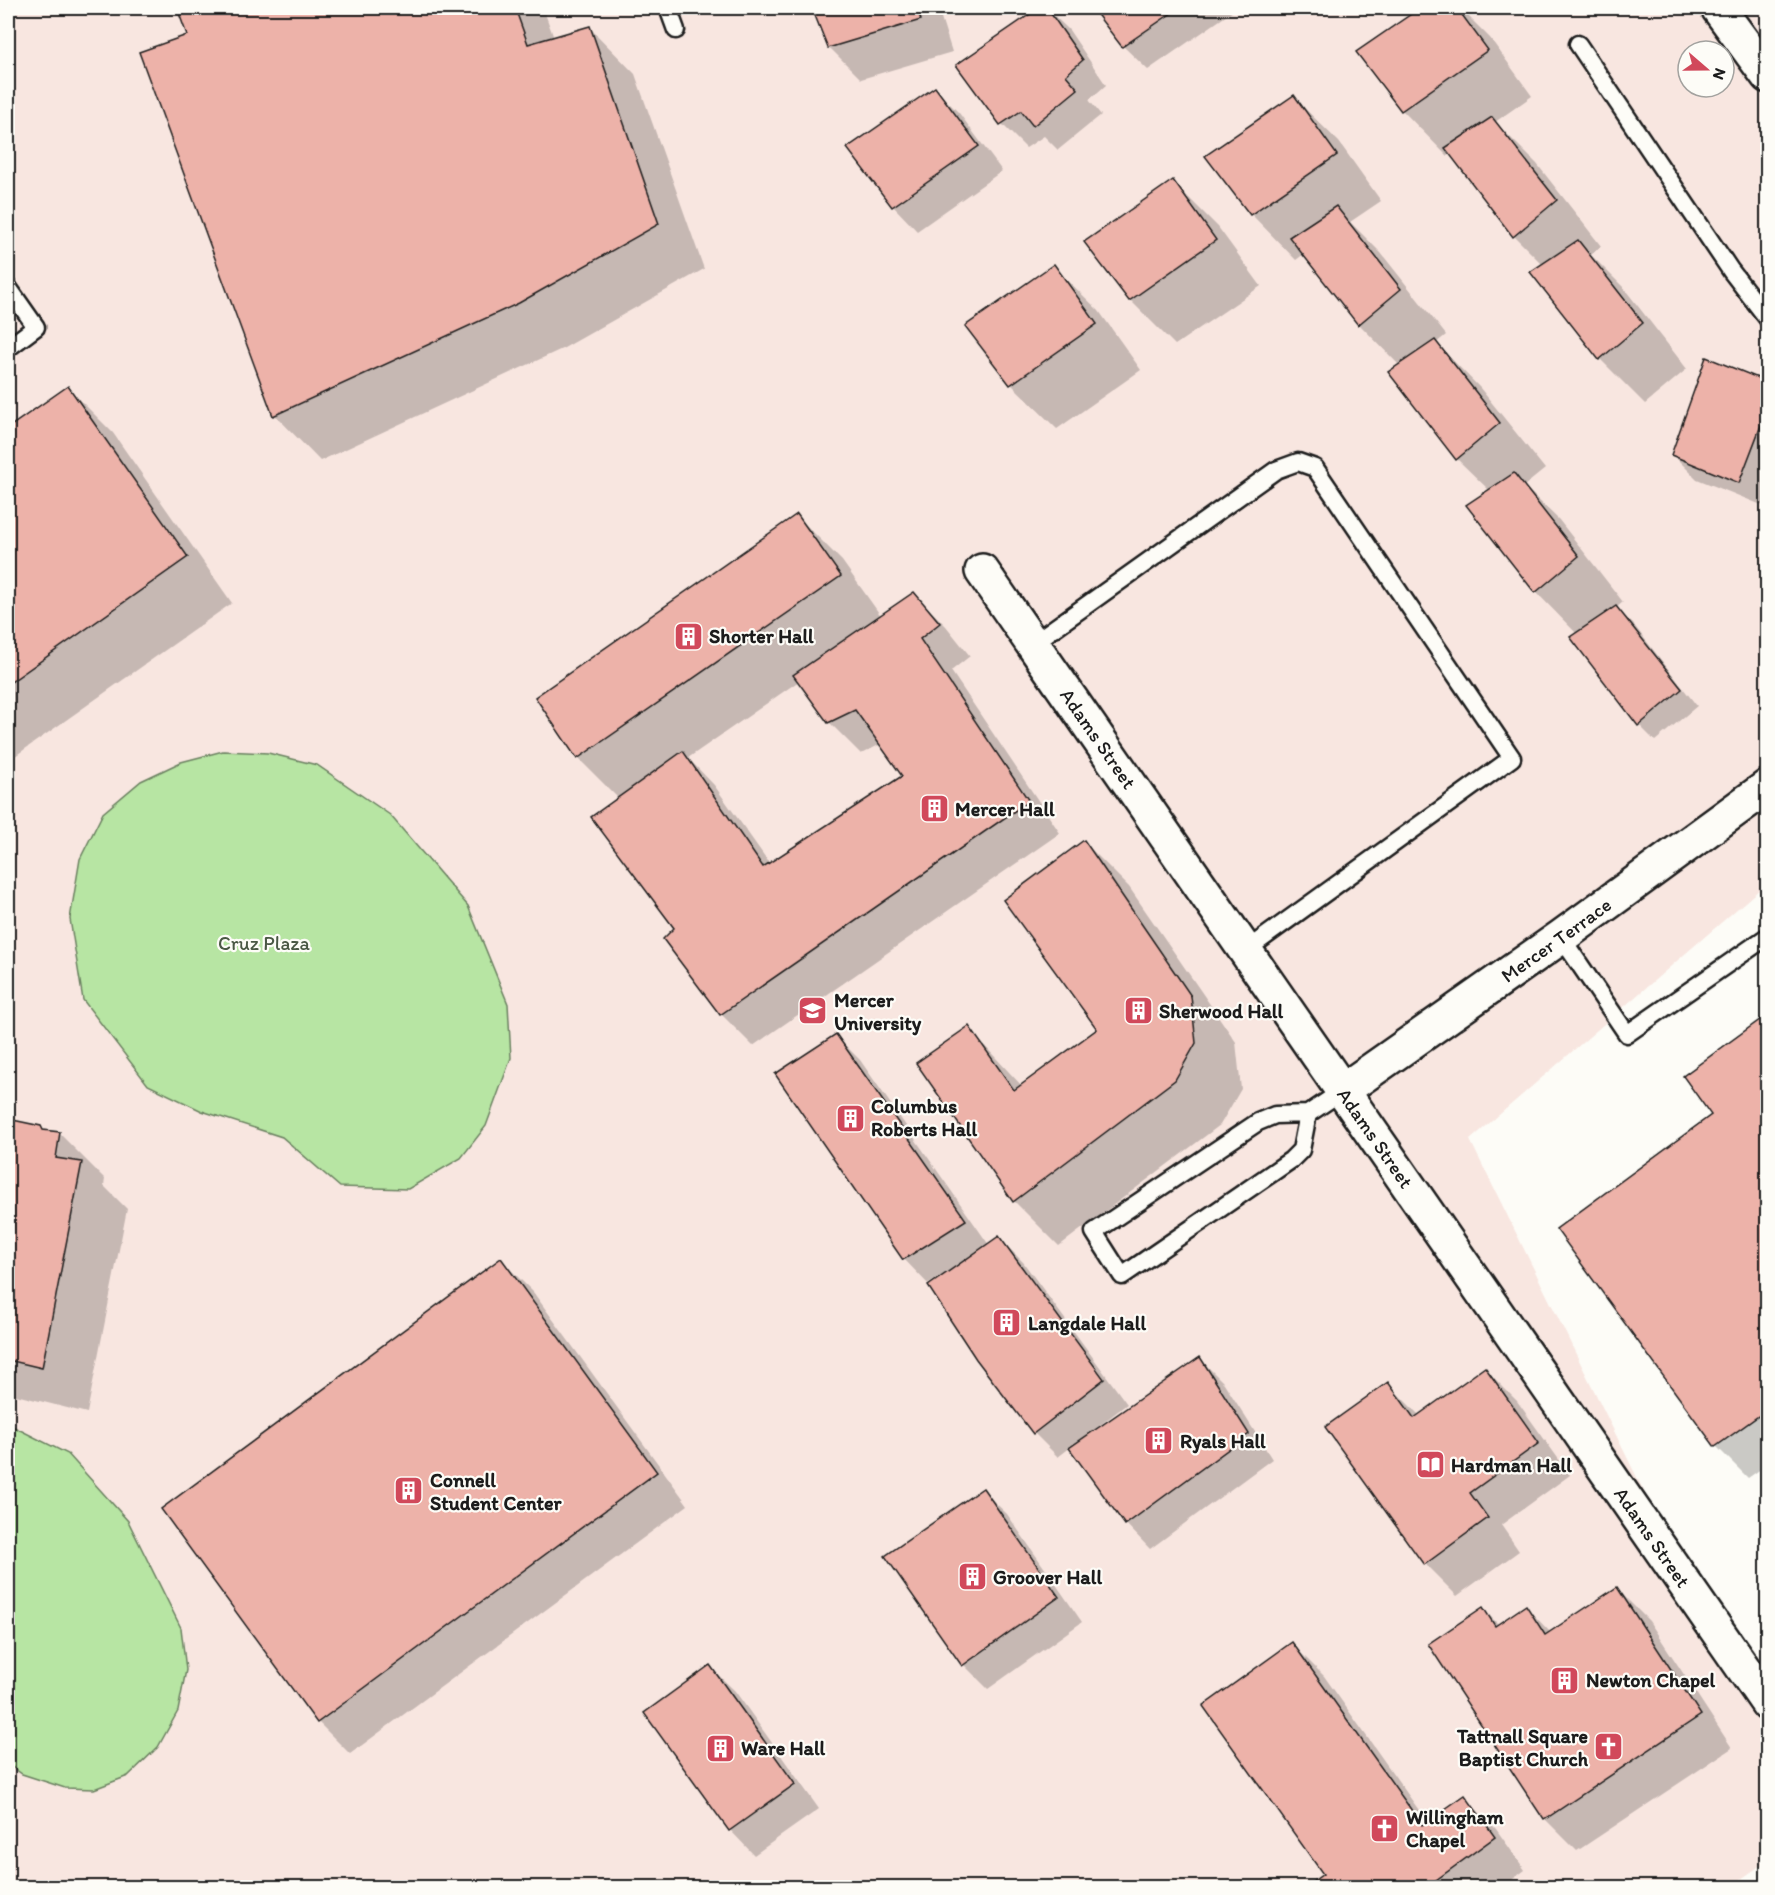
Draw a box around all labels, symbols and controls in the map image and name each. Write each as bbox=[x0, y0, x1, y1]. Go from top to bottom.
north arrow bbox=[1676, 39, 1736, 99]
text: N bbox=[1709, 66, 1730, 82]
building icon: Shorter Hall bbox=[672, 620, 704, 652]
place label: Shorter Hall bbox=[709, 624, 814, 648]
street label: Adams Street bbox=[1055, 684, 1141, 793]
building icon: Mercer Hall bbox=[918, 793, 950, 825]
place label: Mercer Hall bbox=[955, 797, 1055, 821]
street label: Mercer Terrace bbox=[1496, 892, 1616, 987]
park label: Cruz Plaza bbox=[218, 931, 311, 955]
place label: Mercer University bbox=[834, 988, 922, 1036]
school or university icon: Mercer University bbox=[797, 995, 829, 1027]
building icon: Sherwood Hall bbox=[1122, 995, 1154, 1027]
place label: Sherwood Hall bbox=[1159, 999, 1283, 1023]
street label: Adams Street bbox=[1332, 1083, 1418, 1193]
place label: Columbus Roberts Hall bbox=[871, 1094, 977, 1141]
building icon: Columbus Roberts Hall bbox=[834, 1102, 866, 1134]
building icon: Langdale Hall bbox=[991, 1307, 1023, 1339]
place label: Langdale Hall bbox=[1028, 1311, 1146, 1336]
building icon: Ryals Hall bbox=[1143, 1425, 1175, 1457]
place label: Ryals Hall bbox=[1180, 1429, 1266, 1454]
library icon: Hardman Hall bbox=[1414, 1449, 1446, 1481]
place label: Hardman Hall bbox=[1451, 1453, 1572, 1477]
place label: Connell Student Center bbox=[430, 1468, 563, 1515]
building icon: Connell Student Center bbox=[393, 1475, 425, 1507]
street label: Adams Street bbox=[1609, 1482, 1695, 1592]
building icon: Groover Hall bbox=[956, 1561, 988, 1593]
place label: Groover Hall bbox=[993, 1565, 1102, 1589]
building icon: Newton Chapel bbox=[1549, 1664, 1581, 1696]
place label: Newton Chapel bbox=[1586, 1668, 1716, 1693]
place label: Tattnall Square Baptist Church bbox=[1456, 1724, 1589, 1772]
church icon: Tattnall Square Baptist Church bbox=[1593, 1731, 1625, 1763]
building icon: Ware Hall bbox=[704, 1732, 736, 1764]
place label: Ware Hall bbox=[741, 1736, 826, 1760]
place label: Willingham Chapel bbox=[1406, 1805, 1504, 1853]
church icon: Willingham Chapel bbox=[1369, 1813, 1401, 1845]

